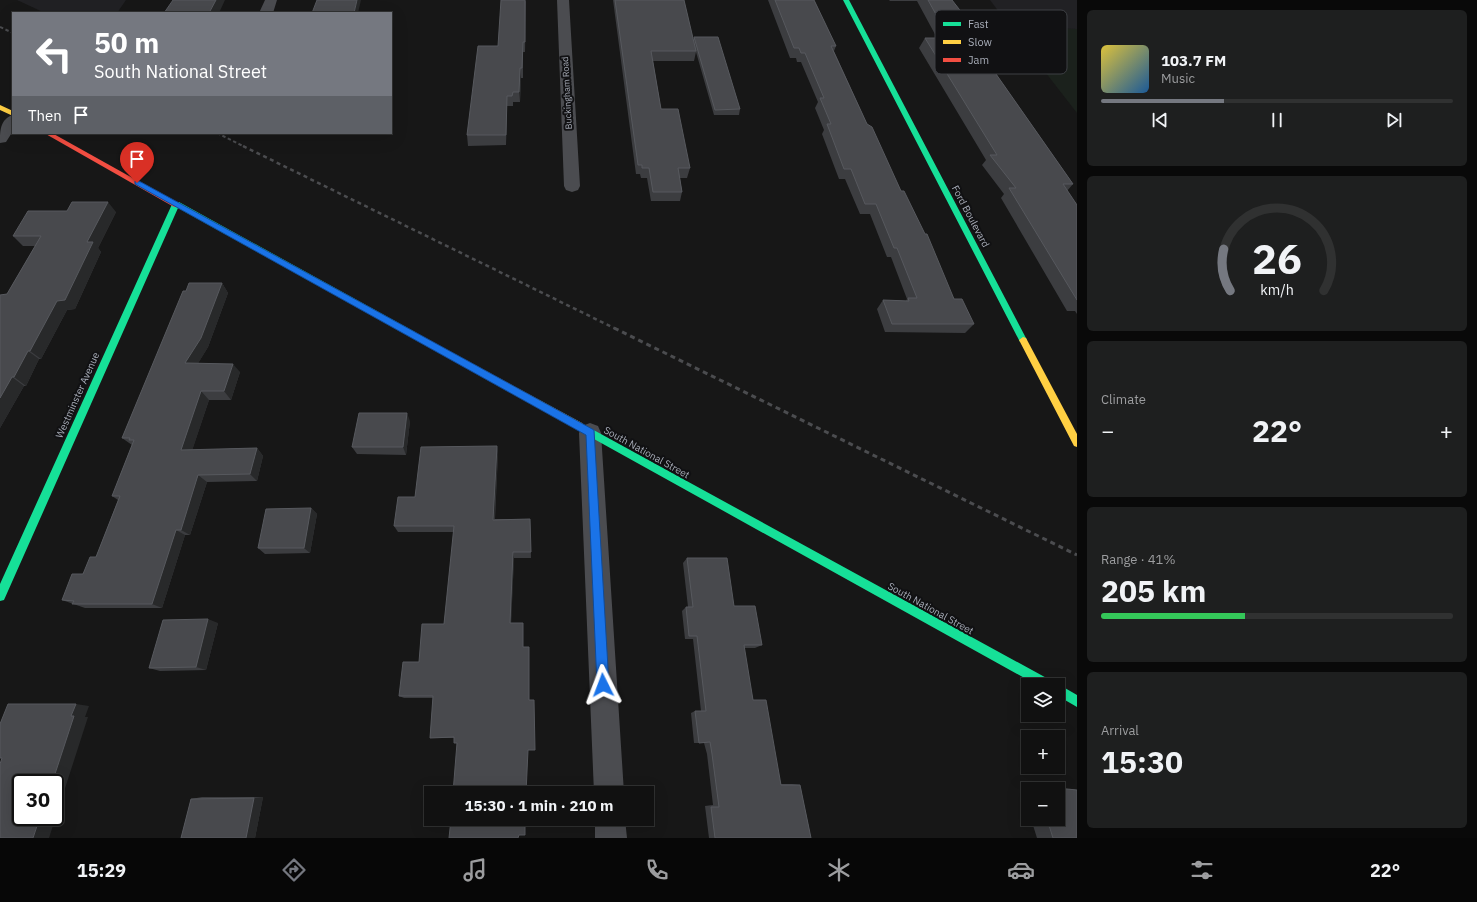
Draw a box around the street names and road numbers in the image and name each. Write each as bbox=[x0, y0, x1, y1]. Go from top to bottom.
street label: Buckingham Road bbox=[559, 56, 574, 130]
street label: Ford Boulevard bbox=[949, 183, 992, 249]
street label: Westminster Avenue bbox=[53, 350, 102, 440]
street label: South National Street bbox=[602, 423, 692, 482]
street label: South National Street bbox=[886, 579, 976, 638]

